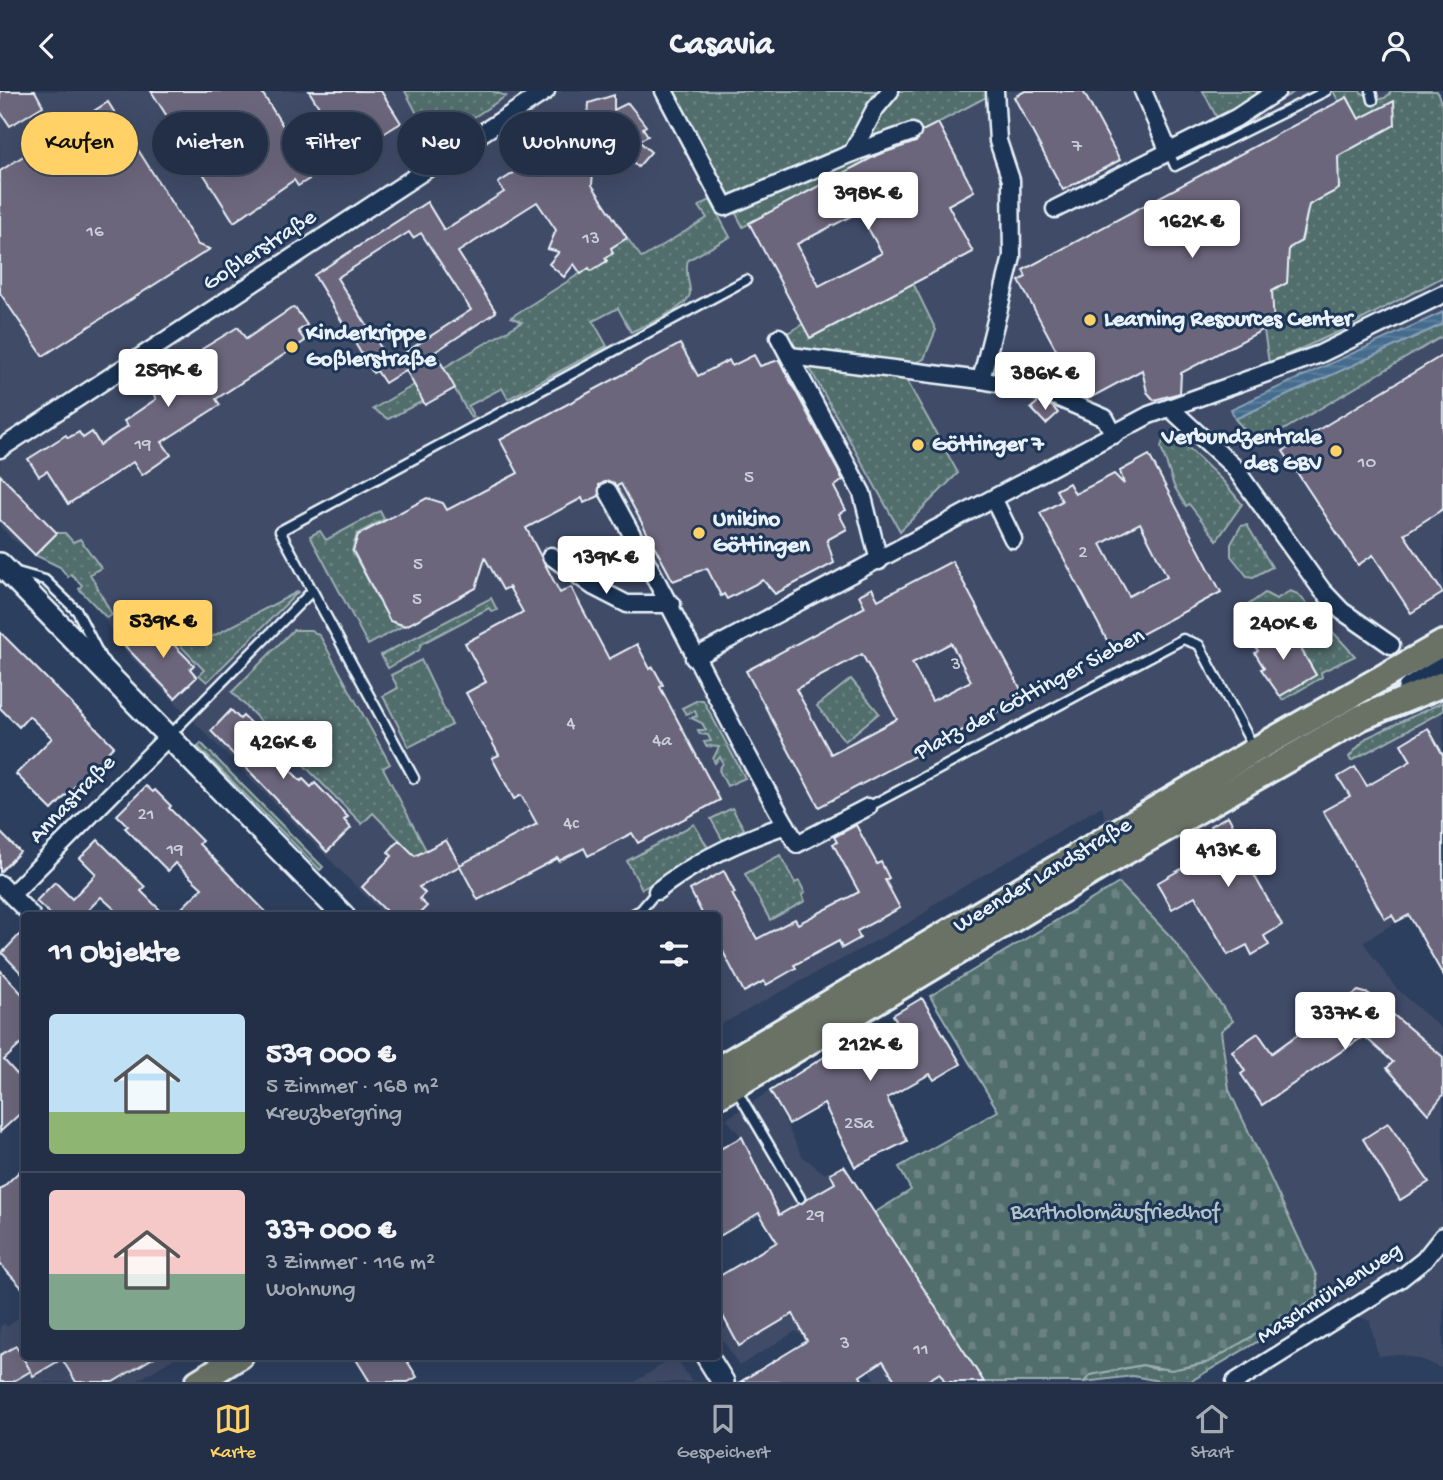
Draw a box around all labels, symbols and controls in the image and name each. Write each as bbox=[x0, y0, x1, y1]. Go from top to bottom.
icon: back bbox=[28, 27, 66, 65]
text: Casavia bbox=[670, 27, 773, 65]
icon: person bbox=[1377, 27, 1415, 65]
chip: Kaufen bbox=[21, 112, 138, 175]
chip: Mieten bbox=[152, 112, 268, 175]
chip: Filter bbox=[282, 112, 383, 175]
chip: Neu bbox=[397, 112, 485, 175]
chip: Wohnung bbox=[499, 112, 640, 175]
house number: 7 bbox=[1071, 136, 1083, 159]
pin: 398K € bbox=[811, 173, 925, 232]
text: 398K € bbox=[834, 181, 902, 208]
pin: 162K € bbox=[1135, 201, 1249, 260]
street label: Goßlerstraße bbox=[198, 204, 323, 298]
text: 162K € bbox=[1160, 209, 1224, 236]
house number: 16 bbox=[85, 221, 104, 244]
house number: 13 bbox=[581, 228, 600, 251]
place label: Learning Resources Center bbox=[1104, 307, 1355, 334]
marker: Learning Resources Center bbox=[1082, 312, 1098, 328]
place label: Kinderkrippe Goßlerstraße bbox=[305, 321, 437, 374]
marker: Kinderkrippe Goßlerstraße bbox=[284, 339, 300, 355]
pin: 259K € bbox=[111, 349, 225, 409]
pin: 386K € bbox=[988, 353, 1102, 412]
text: 259K € bbox=[135, 358, 201, 385]
text: 386K € bbox=[1011, 361, 1079, 388]
place label: Verbundzentrale des GBV bbox=[1161, 425, 1323, 478]
place label: Göttinger 7 bbox=[932, 432, 1045, 459]
house number: 19 bbox=[133, 434, 152, 457]
marker: Göttinger 7 bbox=[910, 437, 926, 453]
marker: Verbundzentrale des GBV bbox=[1328, 443, 1344, 459]
house number: 10 bbox=[1357, 452, 1376, 475]
house number: 5 bbox=[744, 467, 754, 490]
place label: Unikino Göttingen bbox=[713, 507, 811, 560]
marker: Unikino Göttingen bbox=[691, 525, 707, 541]
pin: 139K € bbox=[549, 537, 663, 596]
house number: 2 bbox=[1078, 542, 1088, 565]
text: 139K € bbox=[574, 545, 638, 572]
house number: 5 bbox=[413, 554, 423, 577]
house number: 5 bbox=[412, 589, 422, 612]
pin: 539K € bbox=[106, 601, 220, 660]
pin: 240K € bbox=[1226, 603, 1340, 662]
text: 539K € bbox=[129, 609, 197, 636]
text: 240K € bbox=[1249, 611, 1317, 638]
street label: Platz der Göttinger Sieben bbox=[909, 623, 1150, 768]
house number: 3 bbox=[950, 654, 961, 677]
house number: 4 bbox=[567, 713, 576, 736]
pin: 426K € bbox=[226, 721, 340, 781]
text: 426K € bbox=[250, 730, 316, 757]
house number: 4a bbox=[652, 730, 673, 753]
street label: Annastraße bbox=[24, 749, 123, 850]
house number: 21 bbox=[138, 804, 155, 827]
street label: Weender Landstraße bbox=[949, 811, 1138, 940]
house number: 4c bbox=[563, 813, 579, 836]
pin: 413K € bbox=[1171, 829, 1285, 889]
text: 413K € bbox=[1196, 838, 1260, 865]
house number: 19 bbox=[165, 839, 184, 862]
icon: filters bbox=[655, 935, 693, 973]
text: 11 Objekte bbox=[49, 937, 180, 972]
pin: 337K € bbox=[1288, 993, 1402, 1052]
text: 337K € bbox=[1311, 1001, 1379, 1028]
pin: 212K € bbox=[813, 1023, 927, 1083]
text: 212K € bbox=[838, 1032, 902, 1059]
text: 539 000 € bbox=[266, 1039, 396, 1074]
icon: home bbox=[105, 1042, 189, 1126]
text: 5 Zimmer · 168 m² bbox=[266, 1074, 439, 1101]
text: Kreuzbergring bbox=[266, 1101, 402, 1128]
house number: 25a bbox=[844, 1113, 875, 1136]
park label: Bartholomäusfriedhof bbox=[1010, 1200, 1221, 1227]
house number: 29 bbox=[806, 1205, 825, 1228]
text: 337 000 € bbox=[266, 1215, 396, 1250]
icon: home bbox=[105, 1218, 189, 1302]
street label: Maschmühlenweg bbox=[1252, 1237, 1408, 1351]
text: 3 Zimmer · 116 m² bbox=[266, 1250, 435, 1277]
text: Wohnung bbox=[266, 1277, 356, 1304]
house number: 3 bbox=[839, 1333, 850, 1356]
house number: 11 bbox=[912, 1339, 929, 1362]
tab: Karte bbox=[211, 1400, 256, 1465]
tab: Gespeichert bbox=[677, 1400, 770, 1465]
tab: Start bbox=[1191, 1400, 1232, 1465]

